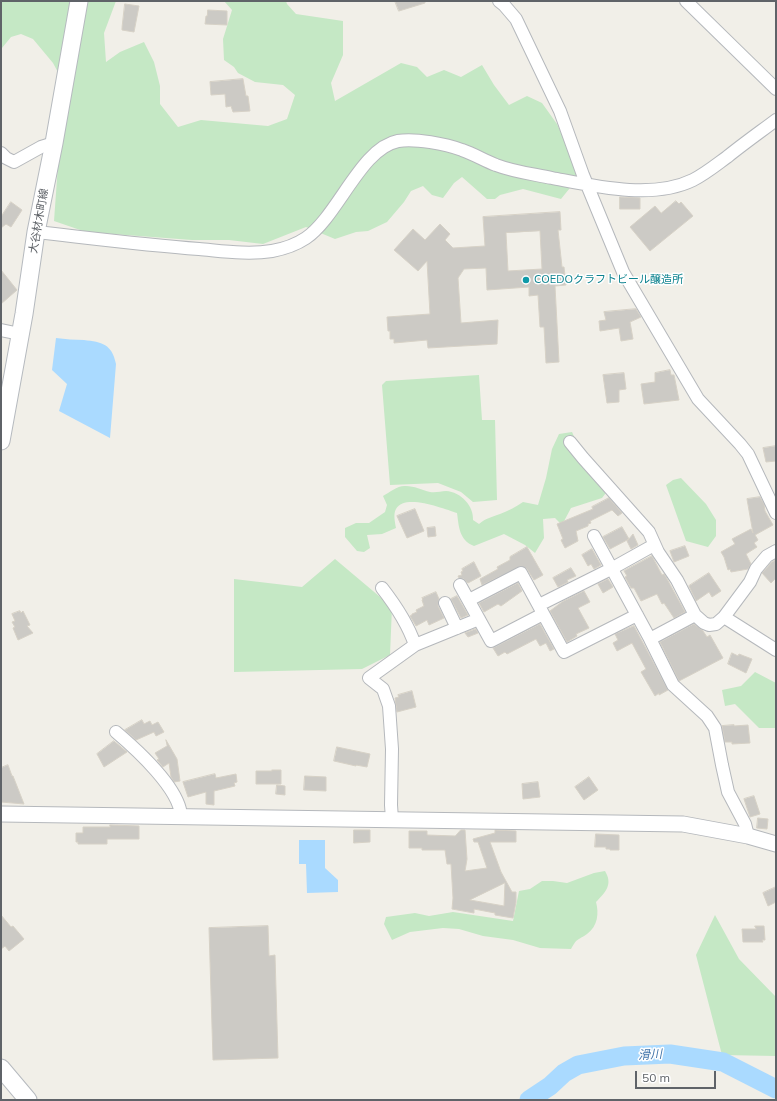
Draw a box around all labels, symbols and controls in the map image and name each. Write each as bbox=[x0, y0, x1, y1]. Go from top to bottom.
street label: 大谷材木町線 bbox=[27, 187, 51, 255]
place label: COEDOクラフトビール醸造所 bbox=[534, 273, 683, 287]
marker: COEDOクラフトビール醸造所 bbox=[521, 275, 531, 285]
water label: 滑川 bbox=[638, 1047, 662, 1063]
scale bar bbox=[637, 1063, 718, 1089]
text: 50 m bbox=[642, 1070, 670, 1085]

